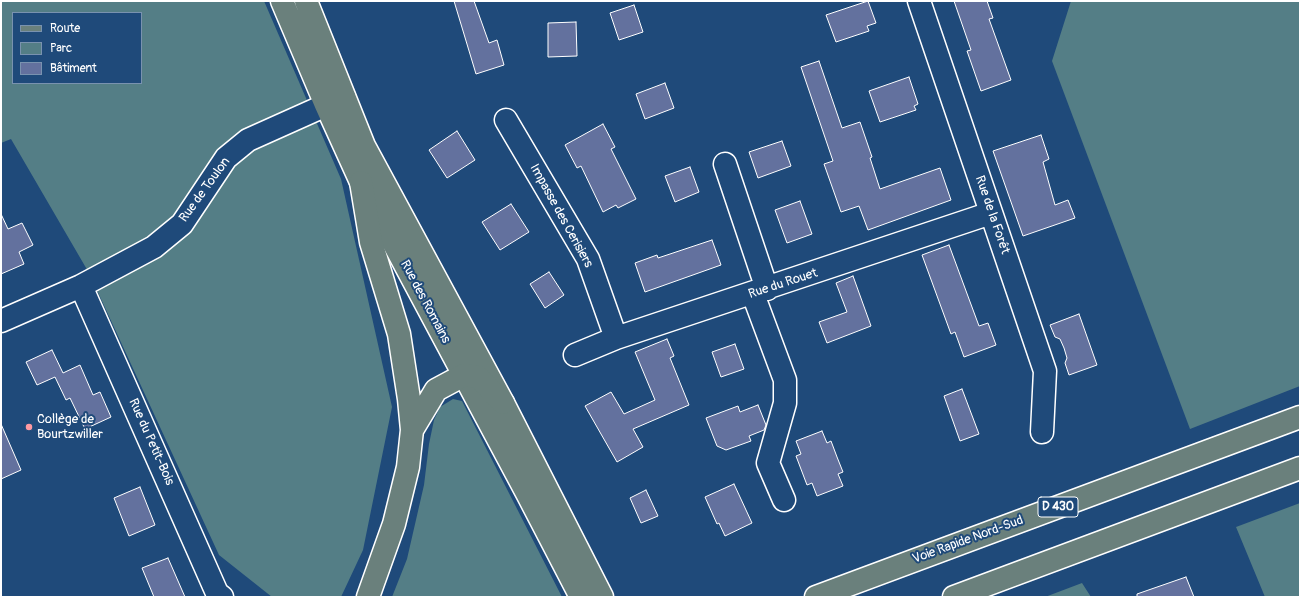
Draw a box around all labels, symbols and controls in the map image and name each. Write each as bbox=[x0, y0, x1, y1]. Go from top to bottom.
legend bbox=[12, 12, 142, 84]
text: Route bbox=[50, 21, 80, 36]
text: Parc bbox=[50, 41, 72, 56]
text: Bâtiment bbox=[50, 61, 97, 76]
street label: Rue de Toulon bbox=[176, 154, 234, 226]
street label: Impasse des Cerisiers bbox=[526, 161, 596, 271]
street label: Rue de la Forêt bbox=[971, 174, 1013, 256]
street label: Rue des Romains bbox=[397, 258, 453, 346]
street label: Rue du Rouet bbox=[746, 266, 820, 302]
street label: Rue du Petit-Bois bbox=[125, 396, 177, 488]
place label: Collège de Bourtzwiller bbox=[37, 412, 103, 443]
marker: Collège de Bourtzwiller bbox=[24, 422, 34, 432]
road number: D 430 bbox=[1038, 497, 1078, 517]
street label: Voie Rapide Nord-Sud bbox=[911, 513, 1025, 567]

